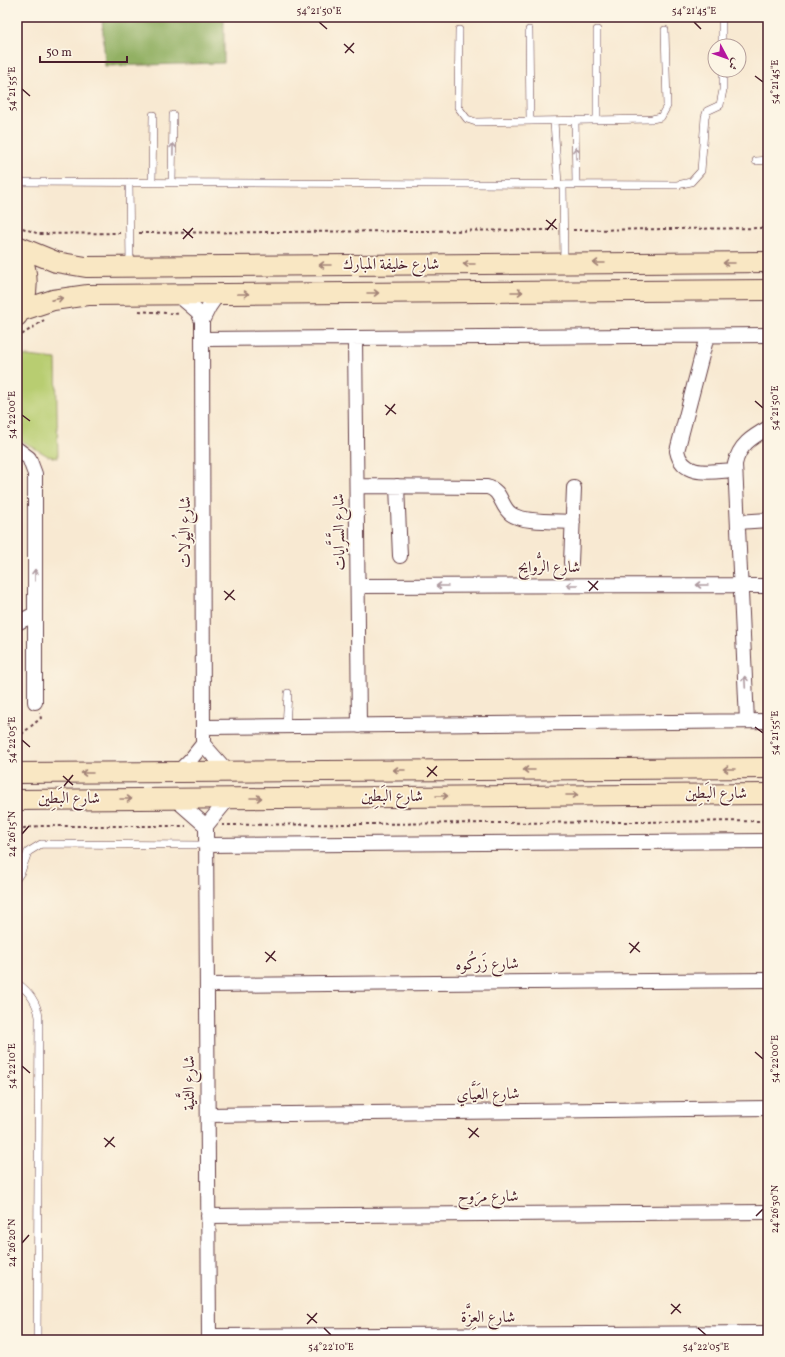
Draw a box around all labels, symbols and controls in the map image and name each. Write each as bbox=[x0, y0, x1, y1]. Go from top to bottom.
text: 54°21'50"E bbox=[296, 4, 342, 18]
text: 54°21'45"E bbox=[672, 4, 716, 18]
scale bar bbox=[40, 38, 127, 64]
north arrow bbox=[707, 38, 747, 78]
text: 50 m bbox=[46, 45, 72, 61]
text: ش bbox=[724, 55, 743, 73]
text: 54°21'45"E bbox=[768, 60, 782, 104]
text: 54°21'55"E bbox=[5, 67, 19, 111]
one-way arrow bbox=[169, 143, 176, 156]
one-way arrow bbox=[572, 147, 580, 160]
street label: شارع خليفة المبارك bbox=[343, 254, 439, 277]
one-way arrow bbox=[593, 259, 606, 267]
one-way arrow bbox=[723, 259, 736, 267]
one-way arrow bbox=[463, 260, 476, 268]
one-way arrow bbox=[319, 261, 332, 269]
one-way arrow bbox=[510, 288, 523, 296]
one-way arrow bbox=[366, 289, 379, 297]
one-way arrow bbox=[236, 290, 249, 298]
one-way arrow bbox=[50, 295, 63, 303]
text: 54°21'50"E bbox=[768, 385, 782, 431]
text: 54°22'00"E bbox=[5, 391, 19, 439]
street label: شارع السَّرَّايات bbox=[325, 493, 353, 571]
street label: شارع اليُولات bbox=[171, 496, 198, 568]
street label: شارع الرُّوايِح bbox=[518, 551, 580, 580]
one-way arrow bbox=[31, 569, 39, 582]
one-way arrow bbox=[566, 581, 579, 589]
one-way arrow bbox=[696, 581, 709, 589]
one-way arrow bbox=[436, 582, 449, 590]
one-way arrow bbox=[741, 676, 749, 689]
text: 54°21'55"E bbox=[768, 711, 782, 755]
text: 54°22'05"E bbox=[5, 717, 19, 763]
one-way arrow bbox=[723, 765, 736, 772]
one-way arrow bbox=[523, 766, 536, 774]
one-way arrow bbox=[393, 767, 406, 774]
one-way arrow bbox=[81, 769, 94, 776]
street label: شارع البَطِين bbox=[685, 781, 747, 806]
street label: شارع البَطِين bbox=[361, 784, 423, 809]
street label: شارع البَطِين bbox=[38, 786, 100, 811]
one-way arrow bbox=[565, 791, 578, 799]
one-way arrow bbox=[435, 792, 448, 800]
one-way arrow bbox=[249, 794, 262, 802]
one-way arrow bbox=[119, 795, 132, 803]
text: 24°26'15"N bbox=[5, 810, 19, 857]
street label: شارع زَركُوه bbox=[455, 949, 519, 978]
text: 54°22'00"E bbox=[768, 1035, 782, 1083]
text: 54°22'10"E bbox=[5, 1043, 19, 1089]
street label: شارع الثَّنية bbox=[175, 1055, 202, 1111]
street label: شارع العَيَّاي bbox=[456, 1080, 520, 1108]
text: 24°26'30"N bbox=[768, 1184, 782, 1233]
street label: شارع مرَوح bbox=[457, 1186, 519, 1210]
text: 24°26'20"N bbox=[5, 1218, 19, 1267]
street label: شارع العِزَّة bbox=[461, 1303, 515, 1330]
text: 54°22'10"E bbox=[308, 1340, 354, 1354]
text: 54°22'05"E bbox=[683, 1340, 729, 1354]

